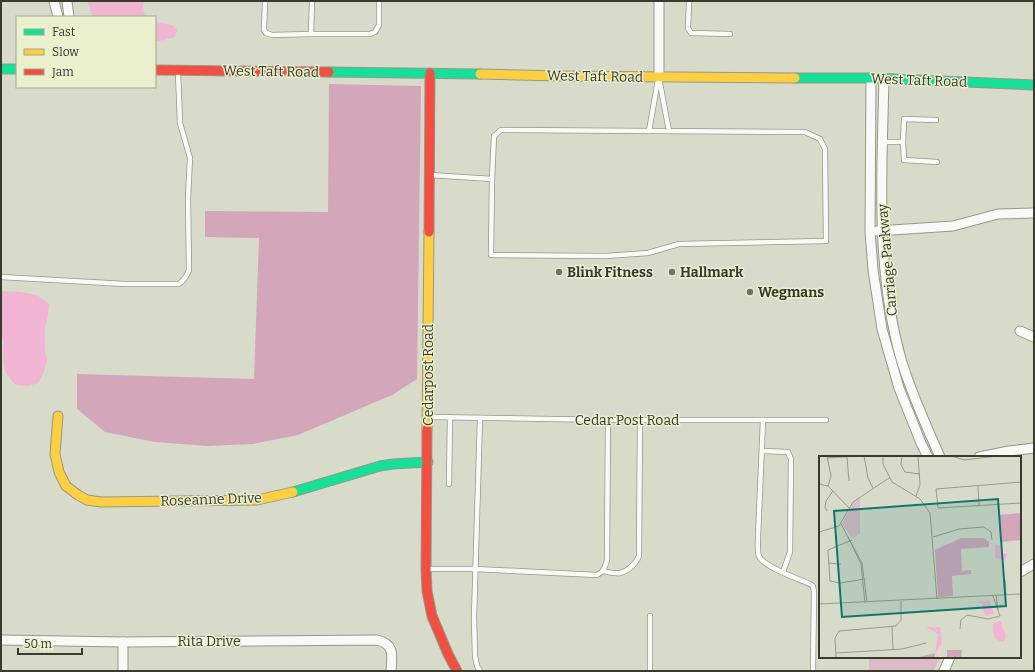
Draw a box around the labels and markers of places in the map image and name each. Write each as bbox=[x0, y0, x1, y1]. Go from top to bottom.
place label: Blink Fitness bbox=[567, 264, 653, 281]
place label: Hallmark bbox=[680, 264, 744, 281]
marker: Blink Fitness bbox=[554, 267, 564, 277]
marker: Hallmark bbox=[667, 267, 677, 277]
place label: Wegmans bbox=[758, 284, 824, 301]
marker: Wegmans bbox=[745, 287, 755, 297]

